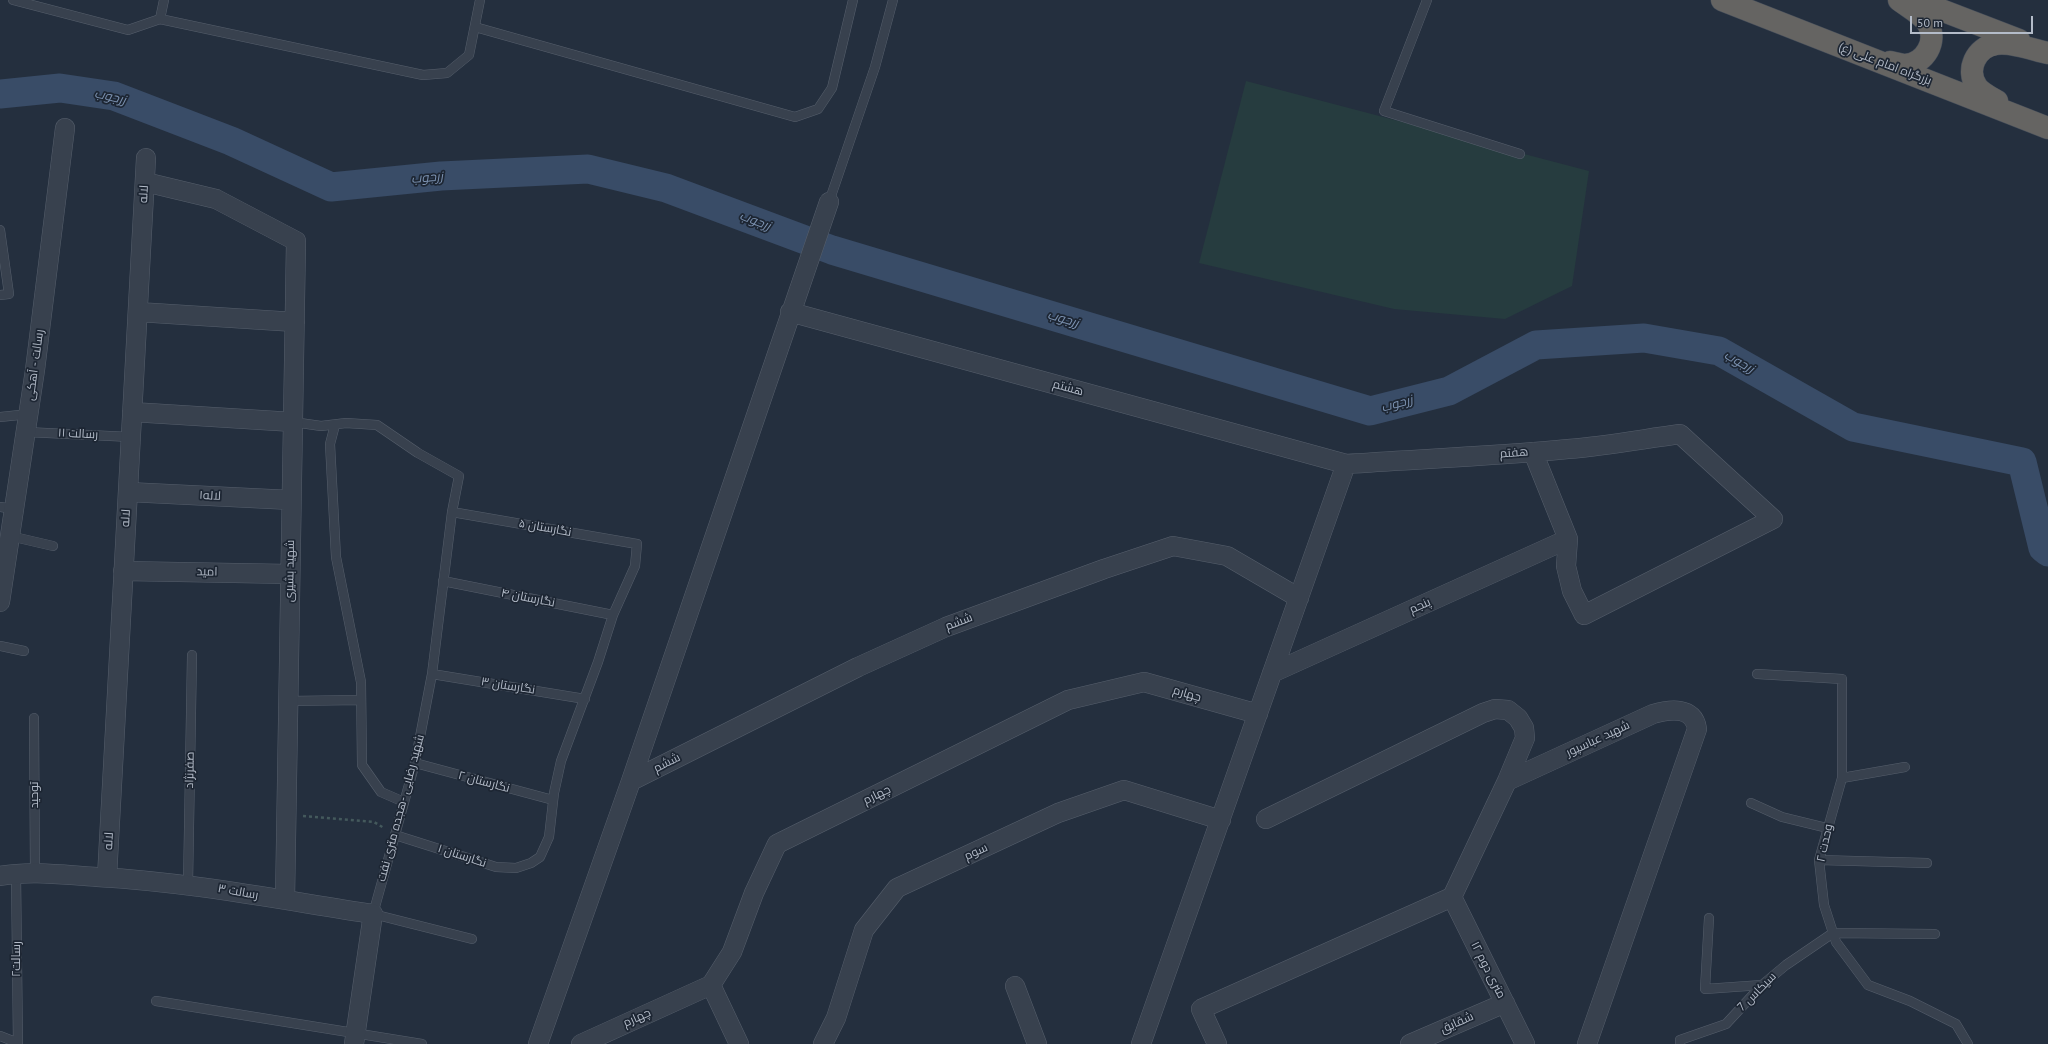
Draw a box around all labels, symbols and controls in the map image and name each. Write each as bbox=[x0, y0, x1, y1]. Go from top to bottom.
scale bar bbox=[1912, 8, 2035, 34]
text: 50 m bbox=[1917, 15, 1943, 30]
street label: بزرگراه امام علی (ع) bbox=[1837, 40, 1933, 88]
water label: زرجوب bbox=[93, 86, 127, 108]
water label: زرجوب bbox=[410, 169, 444, 187]
street label: لاله bbox=[136, 185, 152, 203]
water label: زرجوب bbox=[737, 208, 773, 234]
water label: زرجوب bbox=[1045, 307, 1081, 331]
street label: رسالت - آهکی bbox=[23, 328, 47, 402]
water label: زرجوب bbox=[1721, 347, 1757, 377]
street label: هشتم bbox=[1051, 377, 1085, 399]
water label: زرجوب bbox=[1380, 392, 1414, 416]
street label: رسالت ۱۱ bbox=[57, 426, 99, 442]
street label: هفتم bbox=[1499, 445, 1529, 461]
street label: لاله۱ bbox=[199, 488, 221, 504]
street label: لاله bbox=[118, 509, 134, 527]
street label: نگارستان ۵ bbox=[518, 516, 572, 540]
street label: شهید بشیری bbox=[282, 540, 298, 602]
street label: امید bbox=[196, 565, 218, 579]
street label: نگارستان ۴ bbox=[500, 586, 556, 610]
street label: پنجم bbox=[1407, 595, 1433, 617]
street label: ششم bbox=[943, 610, 975, 634]
street label: نگارستان ۳ bbox=[480, 675, 536, 697]
street label: چهارم bbox=[1171, 683, 1203, 705]
street label: شهید عباسپور bbox=[1564, 718, 1632, 760]
street label: شهید رضایی -هجده متری نفت bbox=[374, 733, 428, 883]
street label: ششم bbox=[651, 750, 683, 776]
street label: صفرنژاد bbox=[182, 751, 198, 789]
street label: نگارستان ۲ bbox=[457, 768, 511, 796]
street label: توحید bbox=[28, 782, 42, 808]
street label: چهارم bbox=[861, 782, 893, 808]
street label: وحدت ۲ bbox=[1814, 823, 1836, 863]
street label: لاله bbox=[101, 832, 117, 850]
street label: سوم bbox=[962, 840, 990, 864]
street label: نگارستان ۱ bbox=[436, 841, 488, 871]
street label: رسالت ۳ bbox=[217, 881, 259, 903]
street label: ۱۲ متری دوم bbox=[1468, 939, 1508, 1001]
street label: رسالت۲ bbox=[10, 941, 24, 977]
street label: سیکاس 7 bbox=[1735, 970, 1779, 1014]
street label: چهارم bbox=[621, 1006, 653, 1030]
street label: شقایق bbox=[1438, 1009, 1476, 1037]

